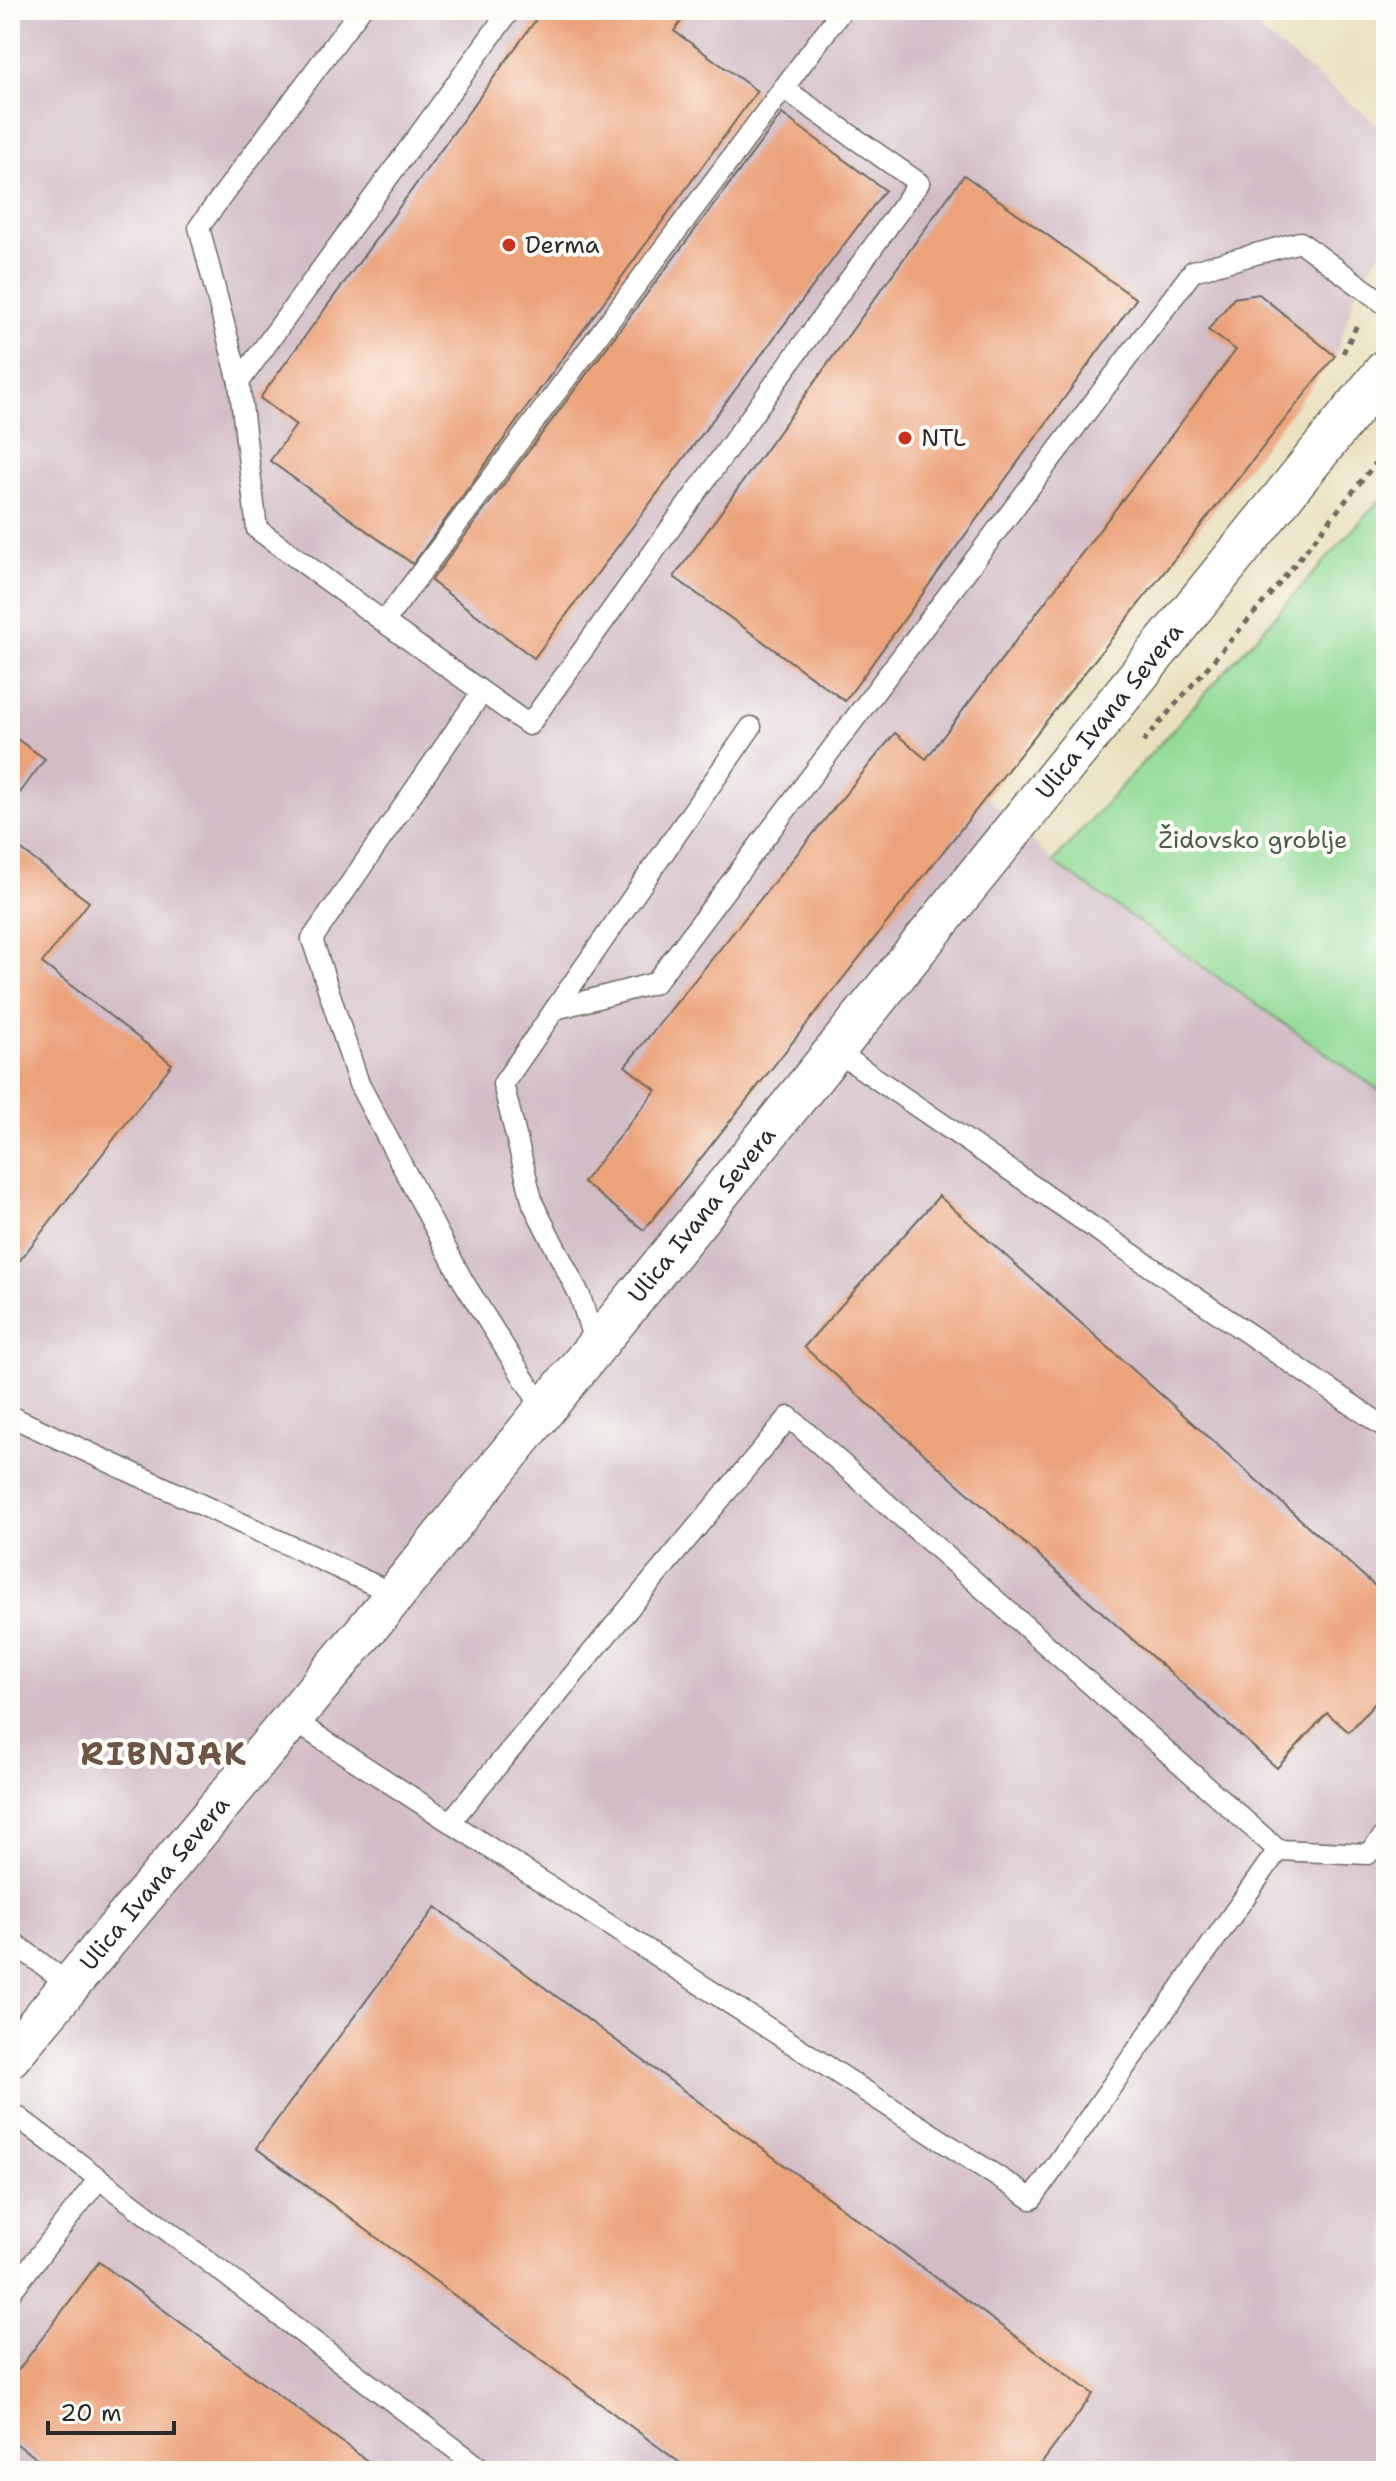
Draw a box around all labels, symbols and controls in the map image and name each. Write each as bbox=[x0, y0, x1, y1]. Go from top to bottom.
place label: Derma bbox=[525, 229, 600, 261]
marker: Derma bbox=[500, 236, 518, 254]
place label: NTL bbox=[921, 422, 966, 454]
marker: NTL bbox=[896, 429, 914, 447]
street label: Ulica Ivana Severa bbox=[1029, 616, 1190, 806]
park label: Židovsko groblje bbox=[1158, 824, 1348, 856]
street label: Ulica Ivana Severa bbox=[621, 1120, 783, 1310]
district label: RIBNJAK bbox=[80, 1732, 248, 1775]
street label: Ulica Ivana Severa bbox=[73, 1789, 237, 1977]
scale bar bbox=[48, 2385, 174, 2435]
text: 20 m bbox=[60, 2397, 122, 2429]

